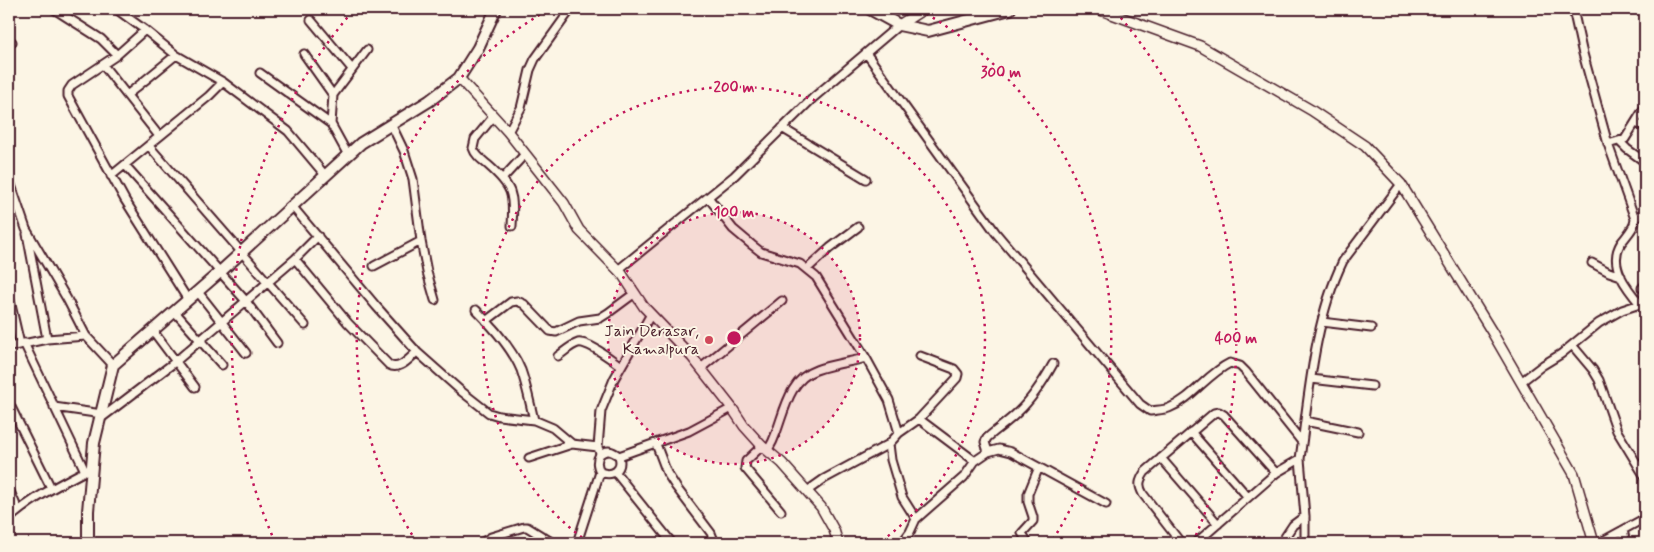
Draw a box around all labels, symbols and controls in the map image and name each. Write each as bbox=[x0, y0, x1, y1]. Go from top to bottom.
text: 300 m bbox=[981, 63, 1021, 83]
text: 200 m bbox=[714, 78, 755, 98]
text: 100 m bbox=[714, 203, 754, 223]
place label: Jain Derasar, Kamalpura bbox=[604, 321, 699, 360]
centre of rings bbox=[725, 329, 743, 347]
text: 400 m bbox=[1215, 329, 1257, 349]
marker: Jain Derasar, Kamalpura bbox=[703, 334, 715, 346]

